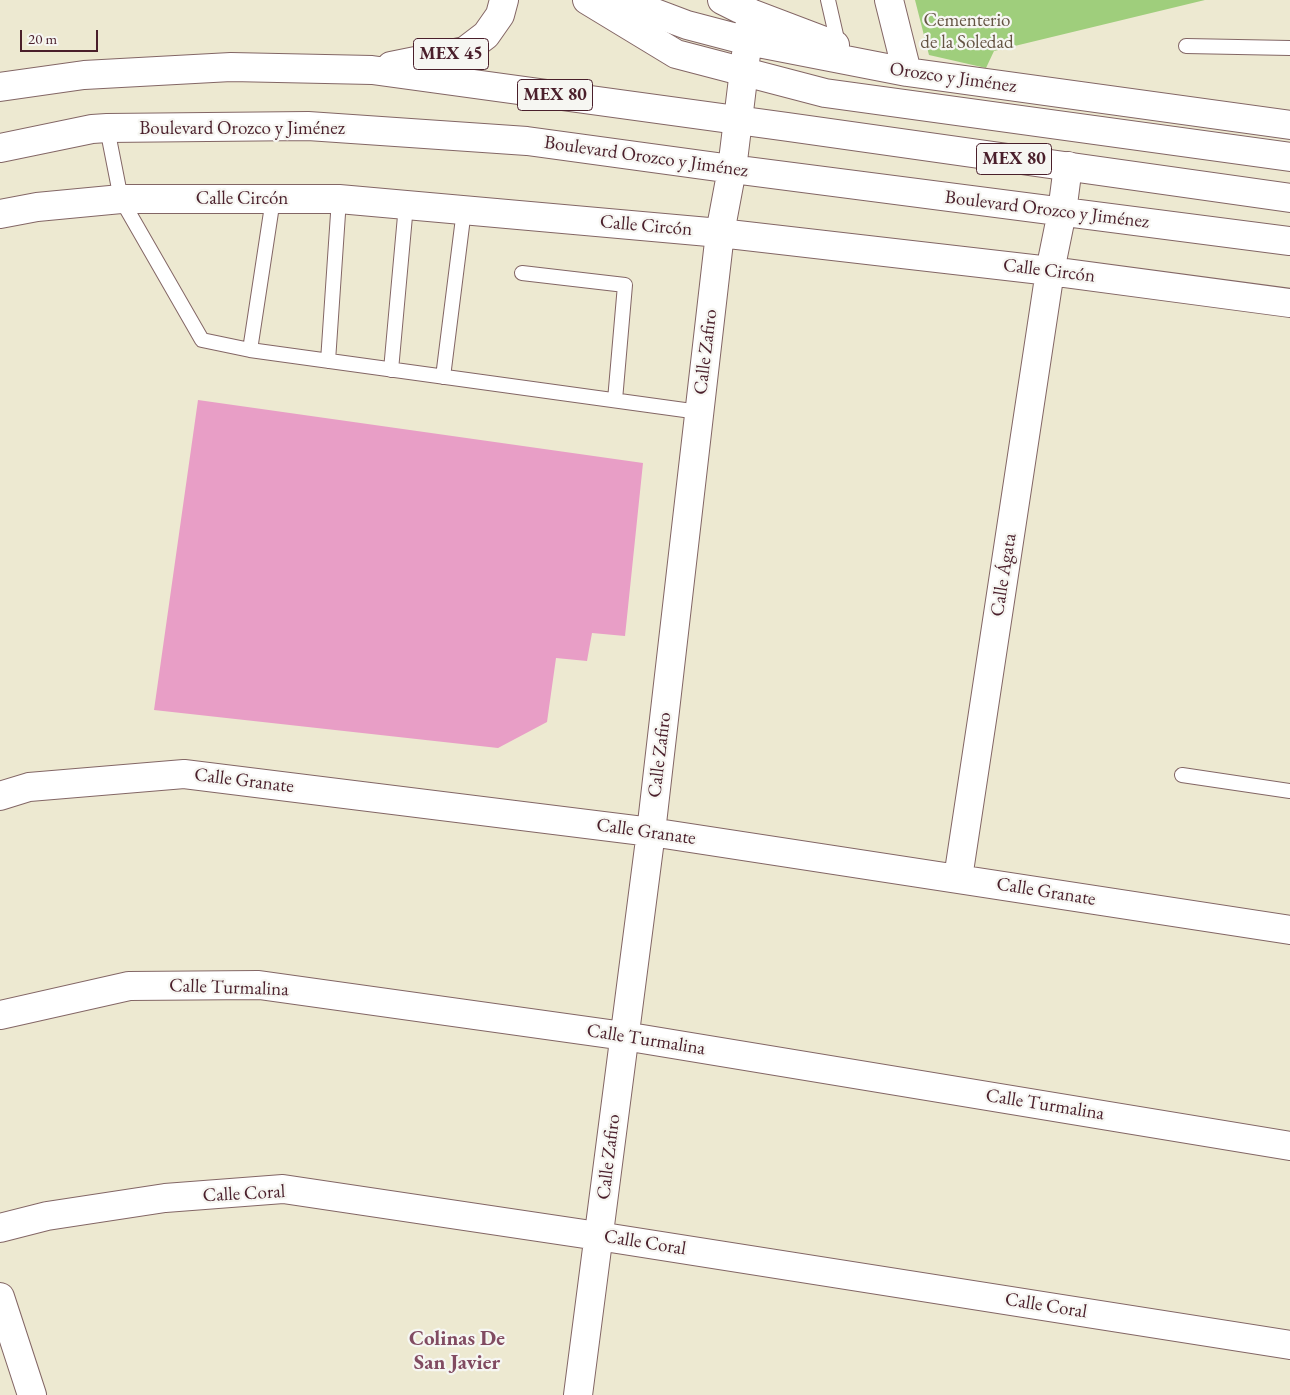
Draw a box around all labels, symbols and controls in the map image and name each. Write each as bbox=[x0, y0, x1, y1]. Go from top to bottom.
park label: Cementerio de la Soledad bbox=[920, 10, 1014, 54]
scale bar bbox=[22, 20, 100, 52]
text: 20 m bbox=[28, 29, 57, 48]
road number: MEX 45 bbox=[414, 39, 488, 70]
street label: Orozco y Jiménez bbox=[888, 58, 1018, 98]
road number: MEX 80 bbox=[518, 80, 592, 110]
street label: Boulevard Orozco y Jiménez bbox=[139, 118, 345, 140]
street label: Boulevard Orozco y Jiménez bbox=[543, 131, 749, 183]
road number: MEX 80 bbox=[976, 144, 1052, 174]
street label: Boulevard Orozco y Jiménez bbox=[944, 186, 1150, 234]
street label: Calle Circón bbox=[196, 188, 288, 210]
street label: Calle Circón bbox=[599, 211, 693, 241]
street label: Calle Circón bbox=[1002, 254, 1096, 288]
street label: Calle Zafiro bbox=[689, 308, 723, 396]
street label: Calle Ágata bbox=[986, 532, 1022, 618]
street label: Calle Zafiro bbox=[643, 711, 677, 799]
street label: Calle Granate bbox=[193, 764, 295, 798]
street label: Calle Granate bbox=[595, 814, 697, 850]
street label: Calle Granate bbox=[995, 873, 1097, 911]
street label: Calle Turmalina bbox=[169, 975, 289, 1001]
street label: Calle Turmalina bbox=[585, 1019, 707, 1061]
street label: Calle Turmalina bbox=[984, 1084, 1106, 1126]
street label: Calle Zafiro bbox=[592, 1113, 626, 1201]
street label: Calle Coral bbox=[202, 1180, 286, 1208]
street label: Calle Coral bbox=[602, 1225, 688, 1261]
street label: Calle Coral bbox=[1003, 1288, 1089, 1324]
district label: Colinas De San Javier bbox=[409, 1326, 505, 1376]

